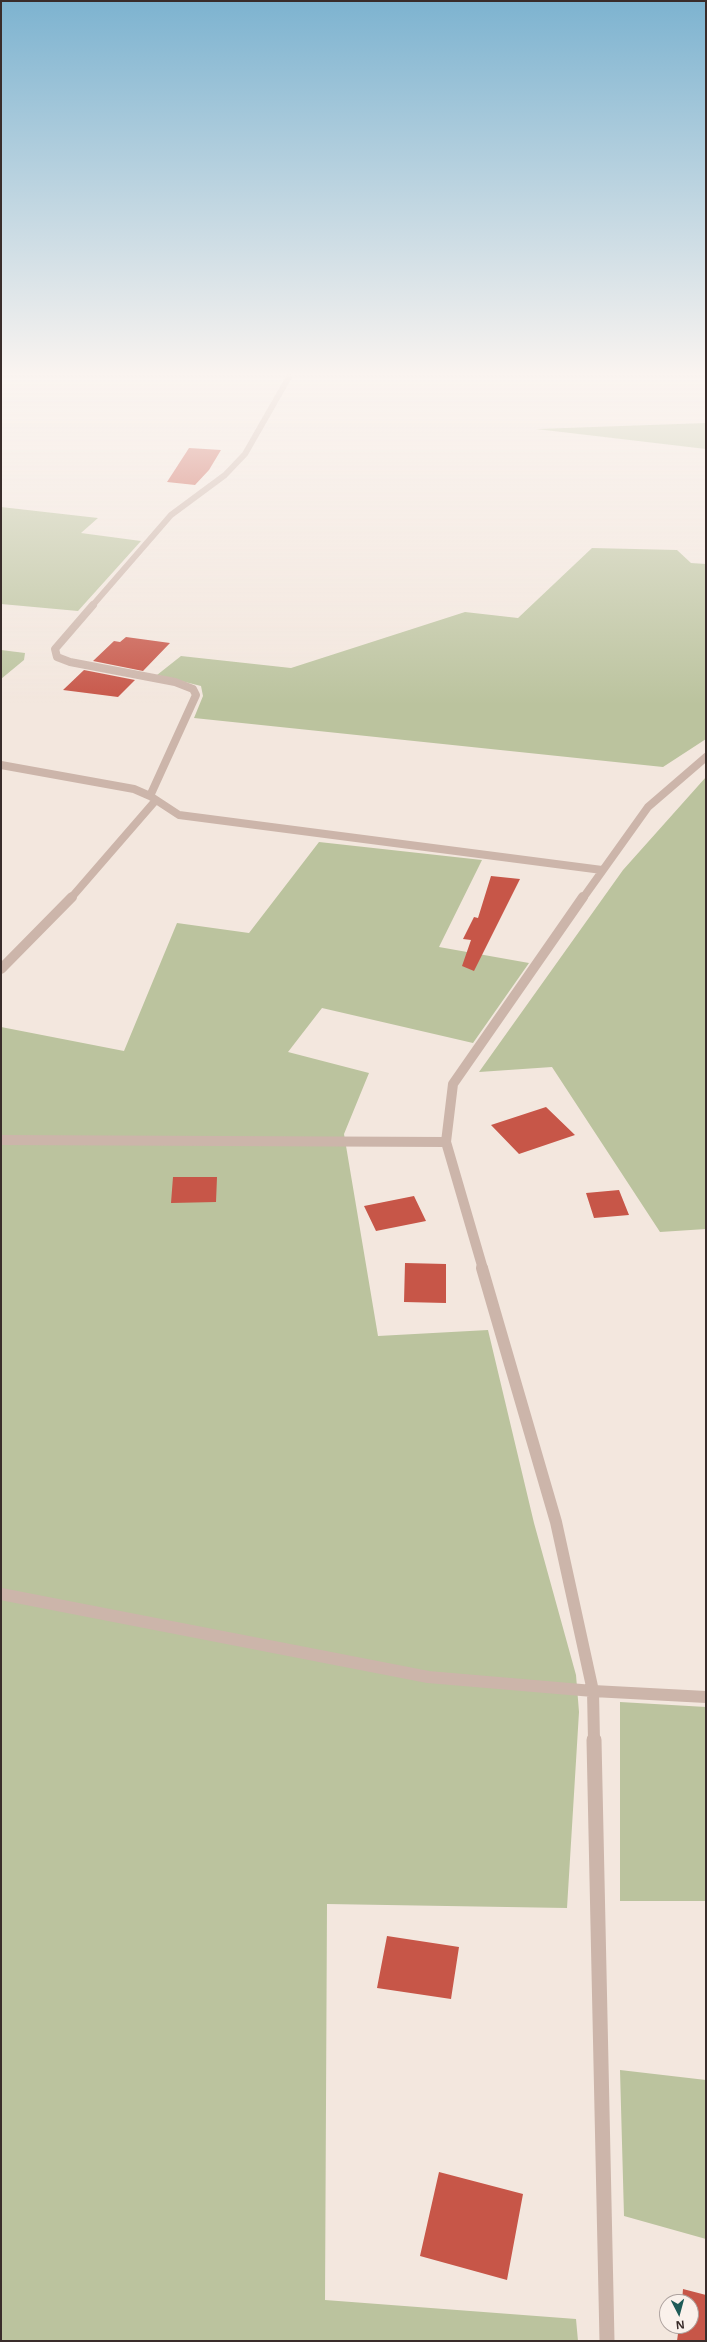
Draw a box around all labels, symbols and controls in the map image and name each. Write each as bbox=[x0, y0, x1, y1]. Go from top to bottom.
north arrow bbox=[659, 2294, 699, 2334]
text: N bbox=[675, 2318, 685, 2333]

